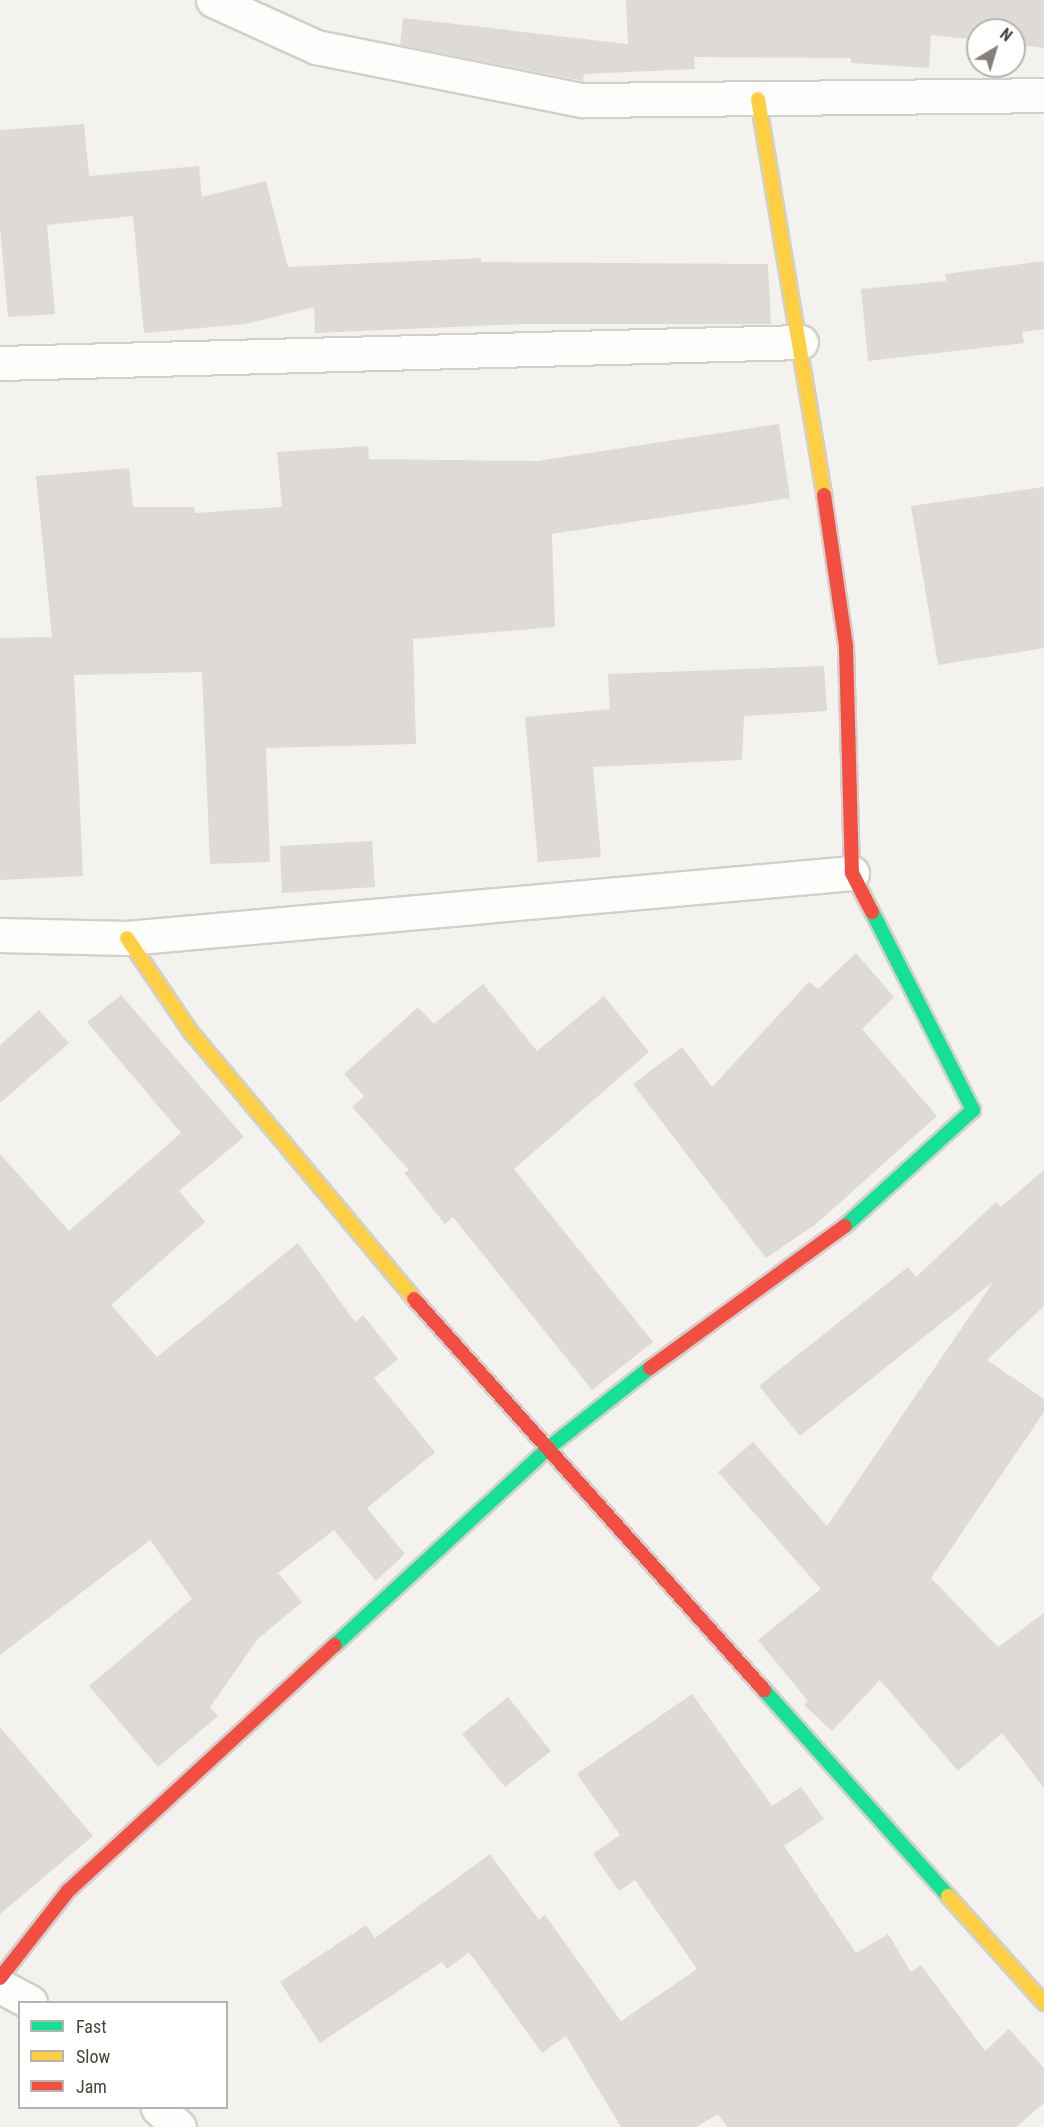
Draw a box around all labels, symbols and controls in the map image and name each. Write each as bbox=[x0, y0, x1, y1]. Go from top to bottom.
north arrow bbox=[966, 18, 1026, 78]
text: N bbox=[996, 24, 1016, 45]
legend bbox=[18, 2001, 228, 2109]
text: Fast bbox=[76, 2016, 107, 2037]
text: Slow bbox=[76, 2046, 110, 2067]
text: Jam bbox=[76, 2076, 107, 2097]

